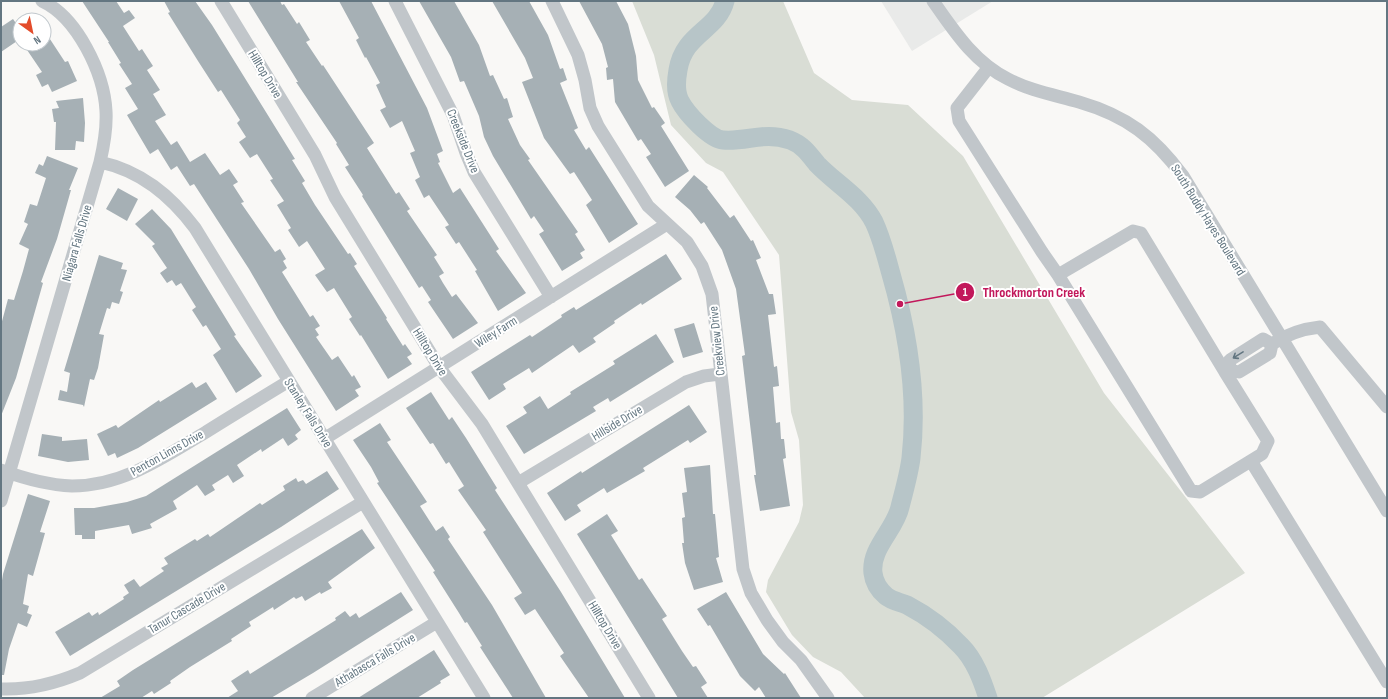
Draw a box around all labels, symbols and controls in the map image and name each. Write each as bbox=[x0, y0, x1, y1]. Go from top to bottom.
north arrow bbox=[12, 12, 52, 52]
text: N bbox=[31, 33, 43, 47]
street label: Hilltop Drive bbox=[244, 47, 286, 101]
street label: Creekside Drive bbox=[443, 107, 483, 175]
street label: South Buddy Hayes Boulevard bbox=[1167, 161, 1249, 279]
street label: Niagara Falls Drive bbox=[58, 203, 96, 283]
callout: Throckmorton Creek bbox=[955, 279, 1093, 305]
text: Throckmorton Creek bbox=[983, 284, 1085, 301]
text: 1 bbox=[963, 285, 968, 300]
street label: Creekview Drive bbox=[705, 305, 729, 377]
street label: Wiley Farm bbox=[472, 313, 520, 351]
street label: Hilltop Drive bbox=[409, 325, 451, 379]
one-way arrow bbox=[1233, 351, 1244, 359]
street label: Stanley Falls Drive bbox=[280, 375, 336, 451]
street label: Hillside Drive bbox=[589, 402, 645, 444]
street label: Penton Linns Drive bbox=[128, 426, 206, 480]
street label: Tanur Cascade Drive bbox=[145, 579, 229, 637]
street label: Hilltop Drive bbox=[584, 598, 626, 652]
street label: Athabasca Falls Drive bbox=[331, 630, 418, 691]

